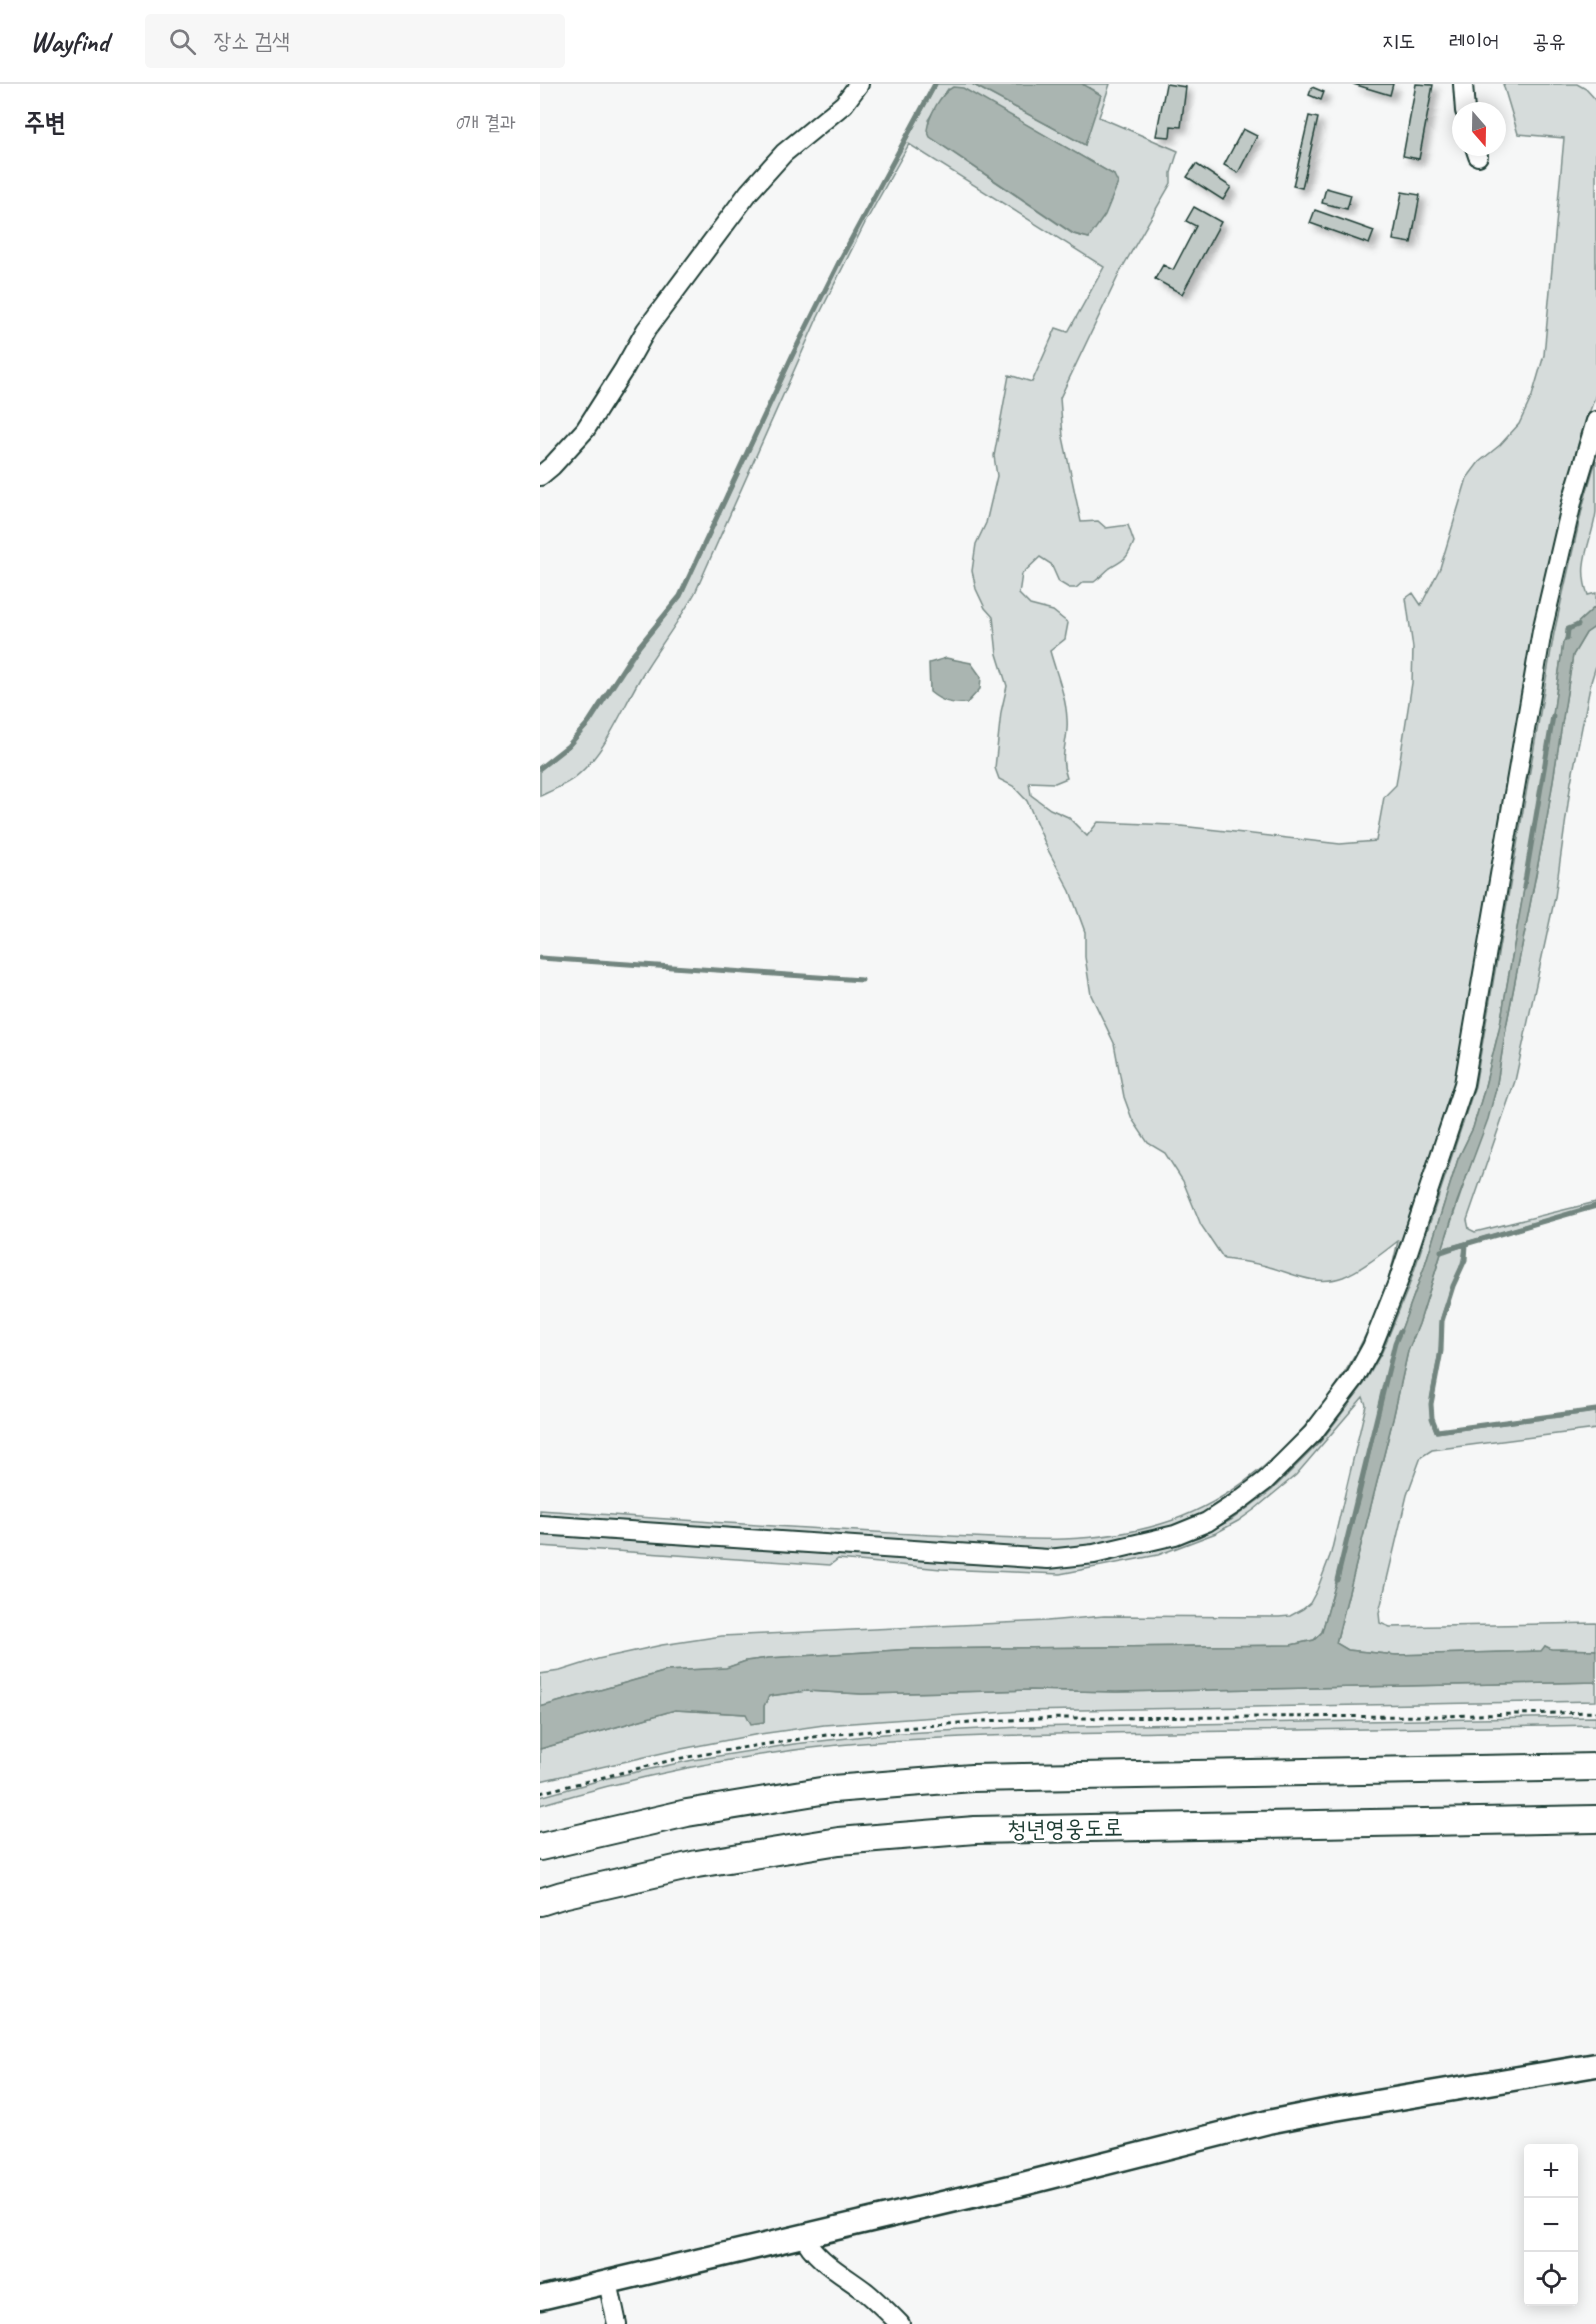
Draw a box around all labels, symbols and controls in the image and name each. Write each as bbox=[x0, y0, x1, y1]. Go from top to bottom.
search box bbox=[145, 14, 565, 68]
text: Wayfind bbox=[30, 24, 109, 59]
icon: search bbox=[166, 25, 199, 58]
text: 장소 검색 bbox=[214, 27, 290, 55]
text: 지도 bbox=[1382, 28, 1416, 54]
text: 레이어 bbox=[1449, 28, 1499, 54]
text: 공유 bbox=[1532, 28, 1566, 54]
north arrow bbox=[1452, 102, 1506, 156]
text: 주변 bbox=[24, 106, 66, 139]
text: 0개 결과 bbox=[454, 110, 516, 135]
street label: 청년영웅도로 bbox=[1007, 1812, 1123, 1844]
map controls bbox=[1524, 2144, 1578, 2306]
button: + bbox=[1524, 2144, 1578, 2198]
button: − bbox=[1524, 2198, 1578, 2252]
button: locate bbox=[1524, 2252, 1578, 2306]

